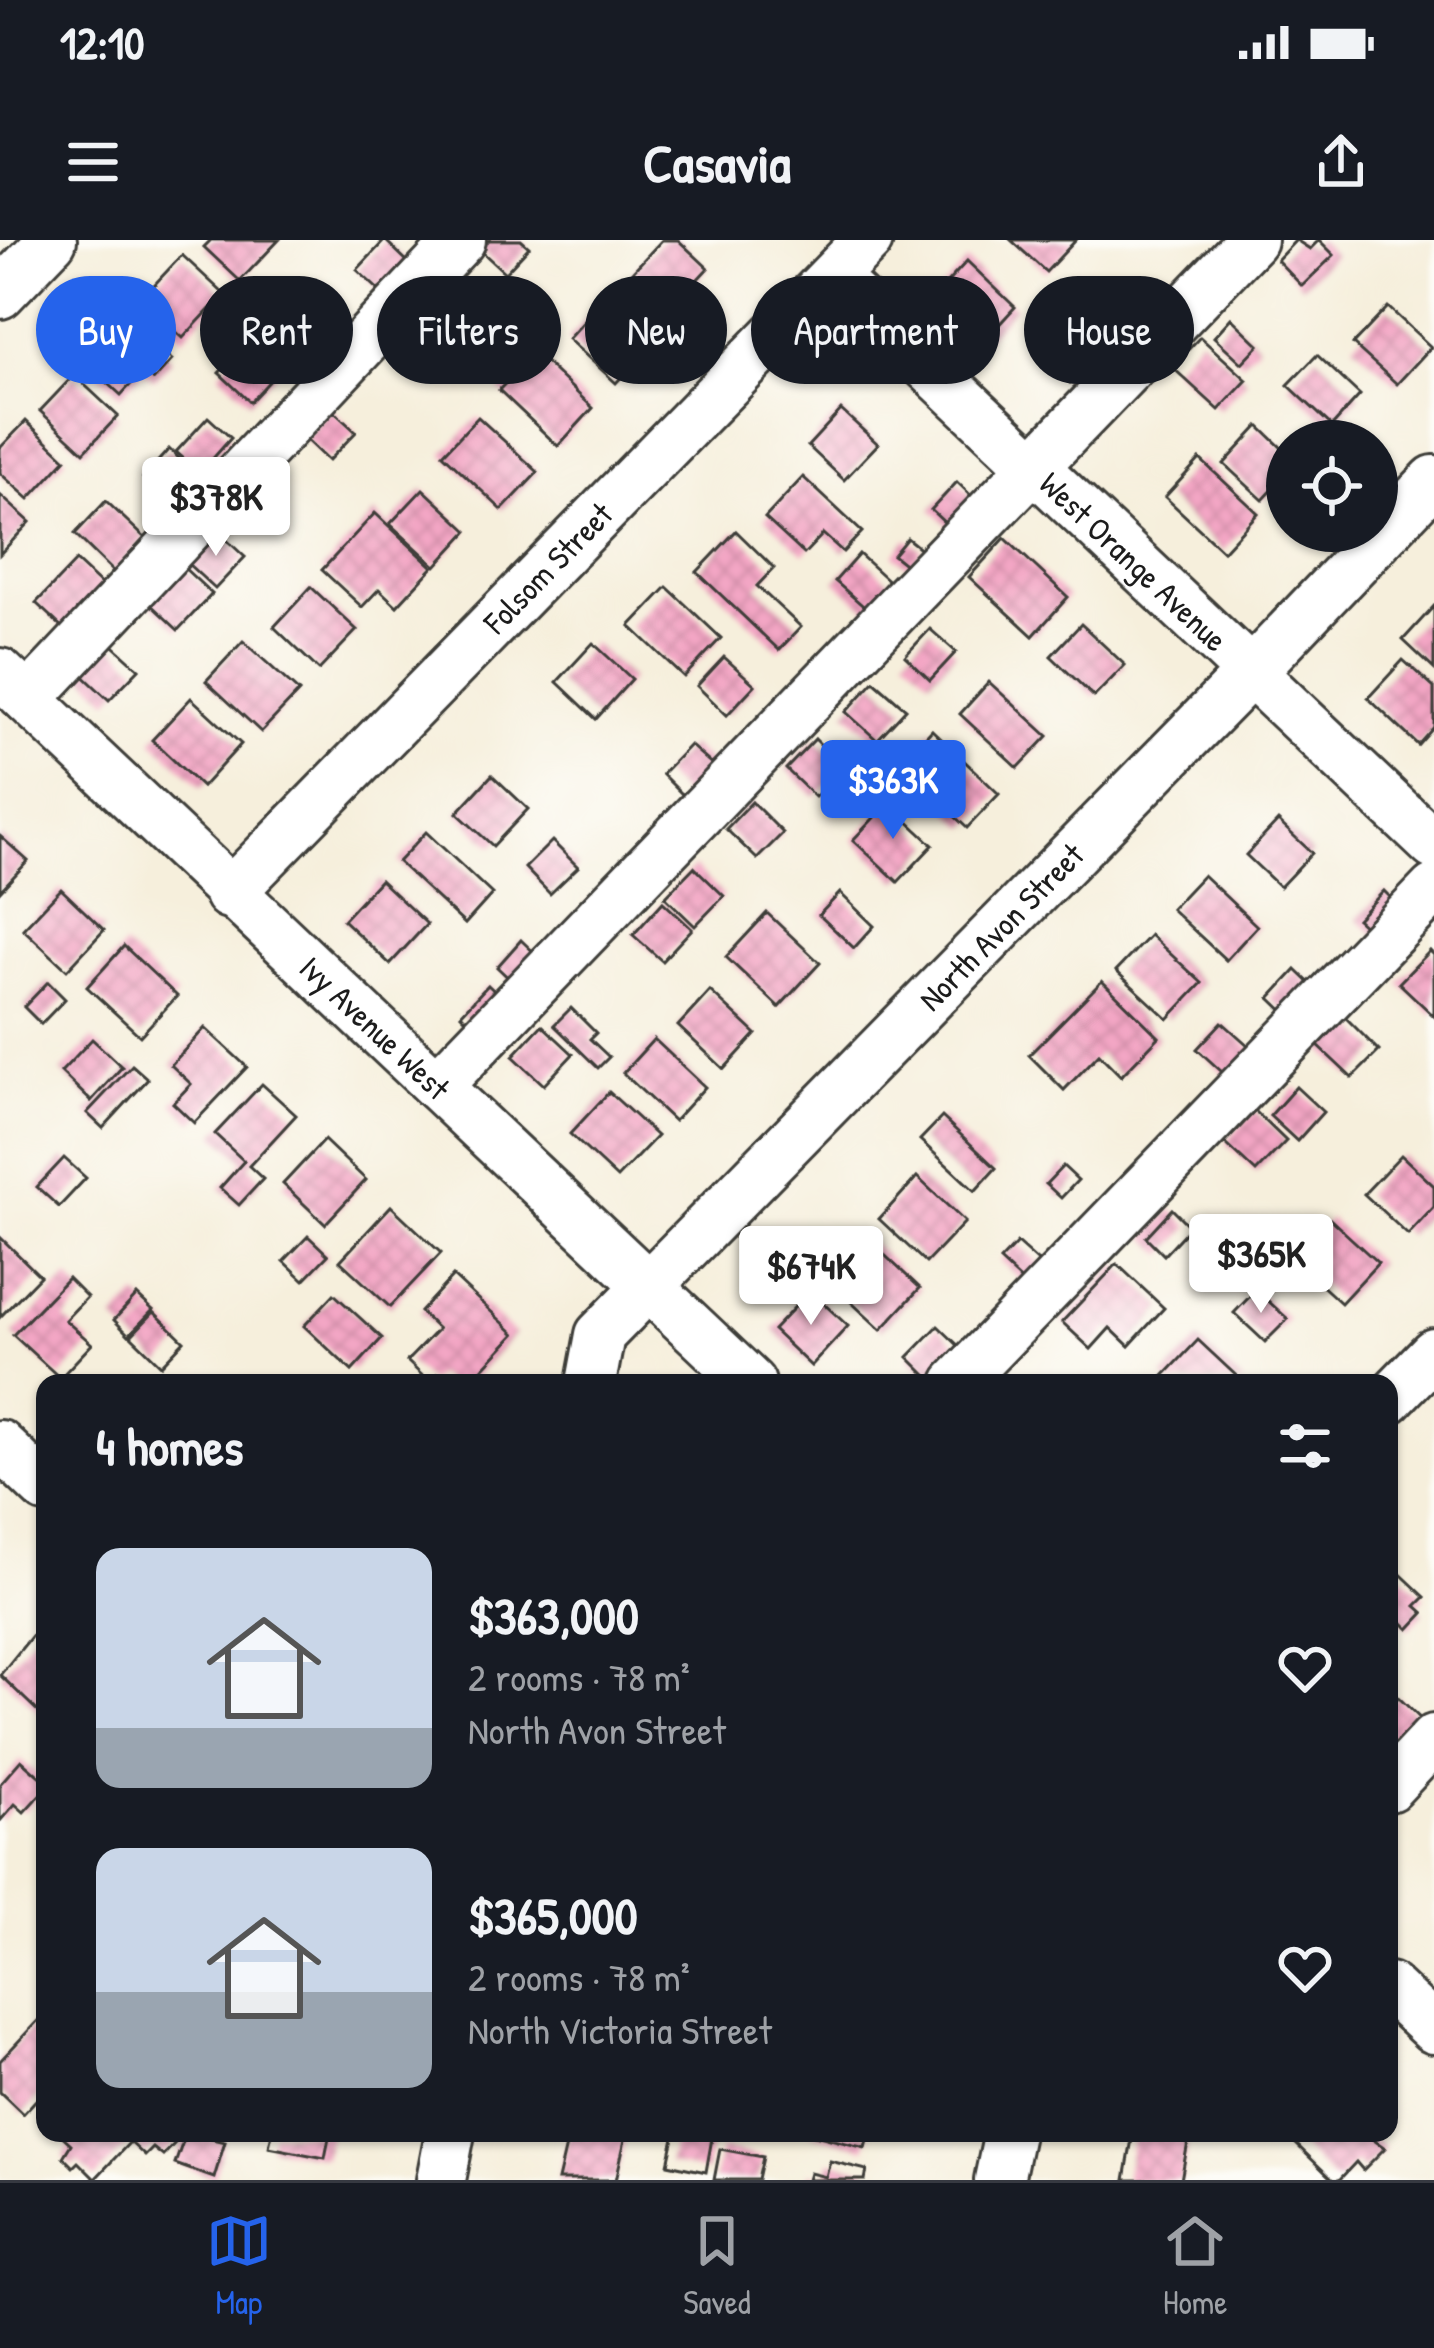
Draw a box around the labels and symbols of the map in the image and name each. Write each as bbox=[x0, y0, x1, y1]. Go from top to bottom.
pin: $378K bbox=[132, 457, 300, 559]
street label: West Orange Avenue bbox=[1030, 462, 1237, 661]
street label: Folsom Street bbox=[473, 492, 622, 644]
pin: $363K bbox=[809, 740, 977, 842]
street label: North Avon Street bbox=[909, 833, 1094, 1020]
street label: Ivy Avenue West bbox=[290, 946, 460, 1110]
pin: $365K bbox=[1177, 1214, 1345, 1316]
pin: $674K bbox=[727, 1226, 895, 1328]

